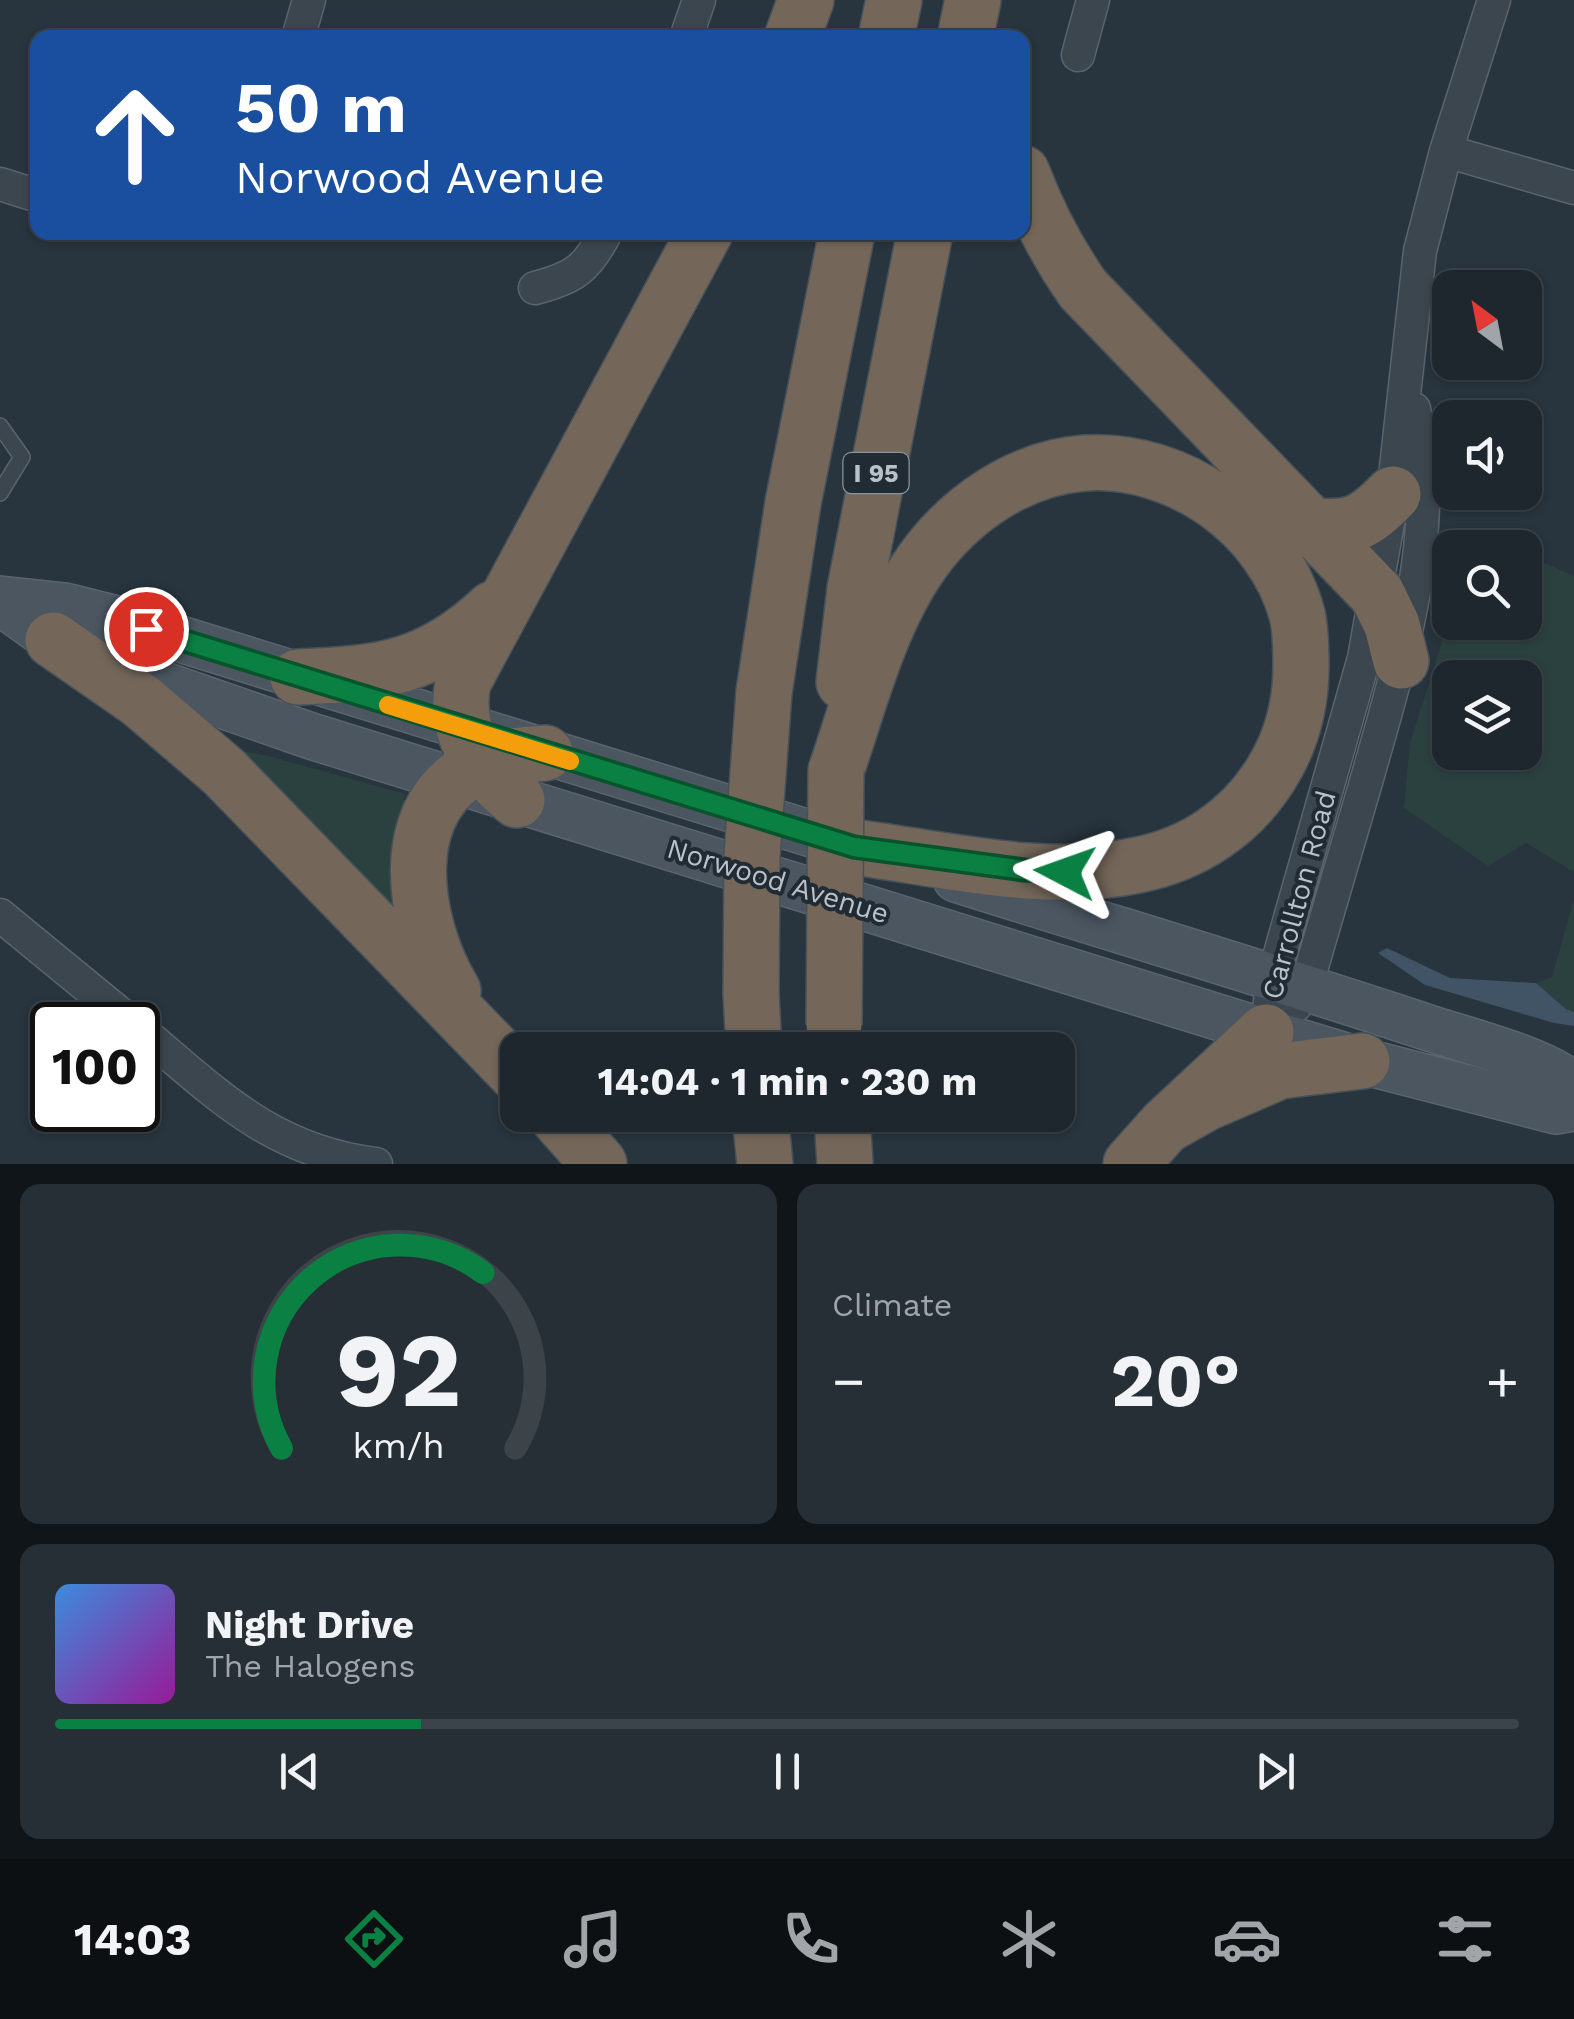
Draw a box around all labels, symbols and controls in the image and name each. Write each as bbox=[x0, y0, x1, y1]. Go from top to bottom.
text: 50 m bbox=[235, 67, 407, 149]
icon: ahead bbox=[70, 70, 200, 200]
text: Norwood Avenue bbox=[235, 151, 605, 204]
north arrow bbox=[1432, 270, 1542, 380]
map controls bbox=[1432, 270, 1542, 770]
button: sound bbox=[1432, 400, 1542, 510]
road number: I 95 bbox=[844, 453, 908, 493]
button: search bbox=[1432, 530, 1542, 640]
pin bbox=[104, 587, 189, 672]
icon: arrive bbox=[119, 602, 174, 657]
button: layers bbox=[1432, 660, 1542, 770]
street label: Carrollton Road bbox=[1255, 787, 1343, 1003]
position arrow bbox=[1013, 820, 1117, 924]
street label: Norwood Avenue bbox=[663, 832, 893, 930]
speed limit sign: 100 bbox=[30, 1002, 160, 1132]
text: 14:04 · 1 min · 230 m bbox=[598, 1060, 977, 1104]
text: Climate bbox=[832, 1286, 952, 1324]
text: 92 bbox=[335, 1309, 462, 1431]
text: 20° bbox=[1110, 1336, 1241, 1424]
text: − bbox=[832, 1349, 865, 1413]
text: + bbox=[1486, 1349, 1519, 1413]
text: km/h bbox=[352, 1425, 445, 1467]
text: Night Drive bbox=[205, 1603, 414, 1647]
text: The Halogens bbox=[205, 1647, 415, 1685]
icon: previous bbox=[272, 1744, 327, 1799]
icon: pause bbox=[760, 1744, 815, 1799]
icon: next bbox=[1248, 1744, 1303, 1799]
icon: directions bbox=[339, 1904, 409, 1974]
icon: music bbox=[558, 1904, 628, 1974]
icon: phone bbox=[776, 1904, 846, 1974]
icon: climate bbox=[994, 1904, 1064, 1974]
icon: car bbox=[1212, 1904, 1282, 1974]
icon: filters bbox=[1430, 1904, 1500, 1974]
text: 14:03 bbox=[74, 1913, 191, 1966]

